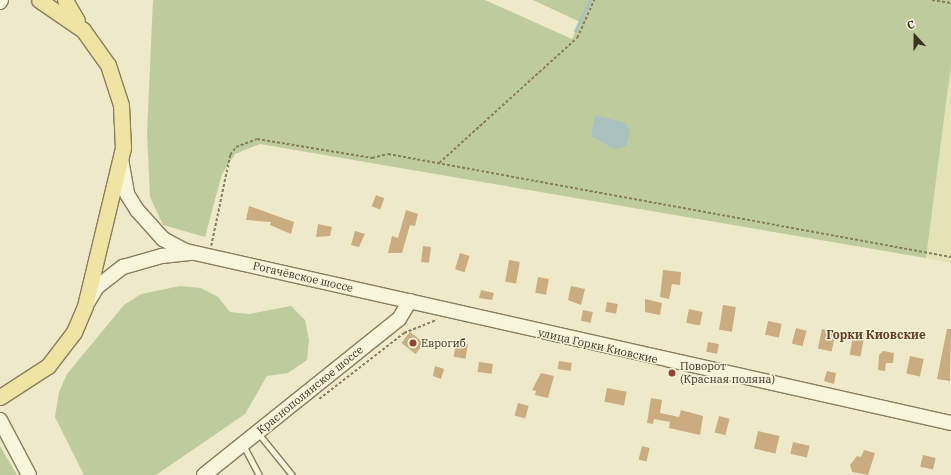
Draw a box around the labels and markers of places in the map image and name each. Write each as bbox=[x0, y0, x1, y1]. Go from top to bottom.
place label: Еврогиб bbox=[421, 336, 466, 350]
marker: Еврогиб bbox=[408, 338, 418, 348]
place label: Поворот (Красная поляна) bbox=[680, 360, 775, 386]
marker: Поворот (Красная поляна) bbox=[667, 368, 677, 378]

